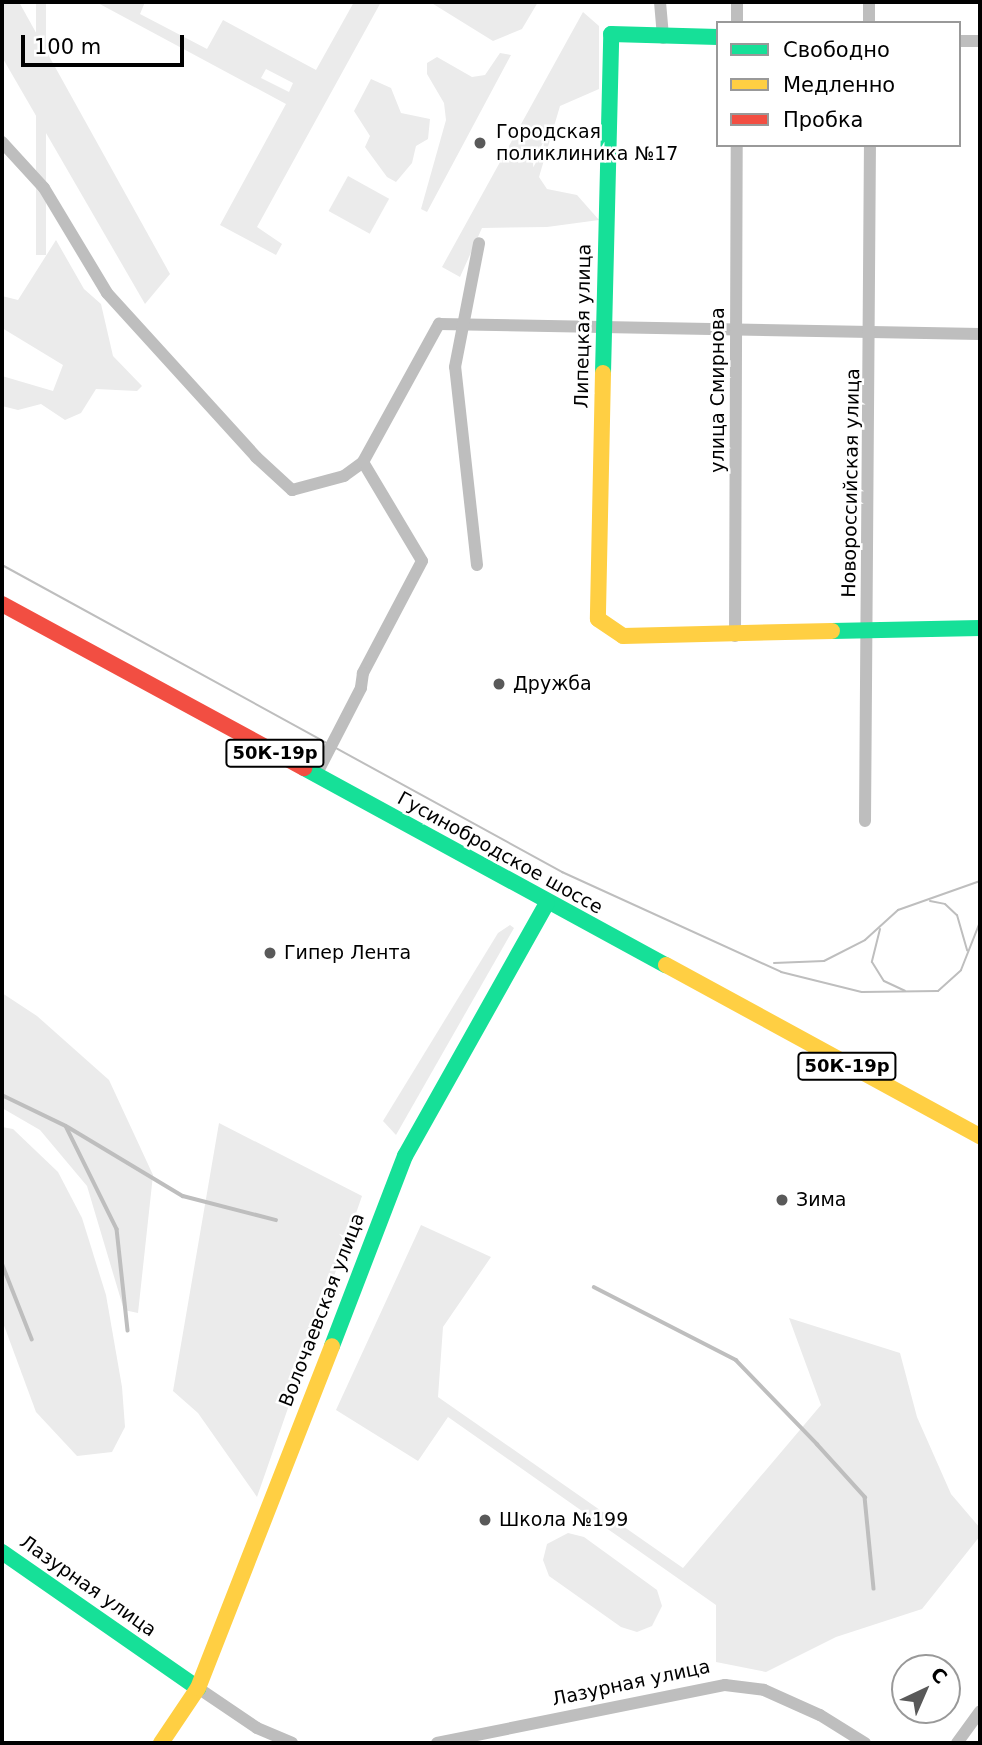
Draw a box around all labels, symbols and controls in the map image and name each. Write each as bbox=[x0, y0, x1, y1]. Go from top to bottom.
scale bar bbox=[24, 21, 187, 65]
legend bbox=[716, 21, 961, 147]
text: 100 m bbox=[34, 35, 101, 59]
text: Свободно bbox=[783, 38, 890, 62]
text: Медленно bbox=[783, 73, 895, 97]
text: Пробка bbox=[783, 108, 863, 132]
place label: Городская поликлиника №17 bbox=[496, 121, 678, 165]
marker: Городская поликлиника №17 bbox=[470, 133, 490, 153]
street label: Липецкая улица bbox=[570, 244, 596, 408]
street label: улица Смирнова bbox=[707, 307, 729, 473]
street label: Новороссийская улица bbox=[838, 368, 864, 598]
place label: Дружба bbox=[513, 673, 592, 695]
marker: Дружба bbox=[491, 676, 507, 692]
road number: 50К-19р bbox=[224, 738, 326, 768]
street label: Гусинобродское шоссе bbox=[393, 787, 607, 919]
place label: Гипер Лента bbox=[284, 942, 411, 964]
marker: Гипер Лента bbox=[262, 945, 278, 961]
road number: 50К-19р bbox=[796, 1051, 898, 1080]
place label: Зима bbox=[796, 1189, 847, 1211]
marker: Зима bbox=[774, 1192, 790, 1208]
street label: Волочаевская улица bbox=[275, 1210, 369, 1410]
place label: Школа №199 bbox=[499, 1509, 628, 1531]
marker: Школа №199 bbox=[477, 1512, 493, 1528]
street label: Лазурная улица bbox=[15, 1530, 161, 1642]
north arrow bbox=[891, 1654, 961, 1724]
street label: Лазурная улица bbox=[550, 1655, 712, 1711]
text: С bbox=[927, 1663, 952, 1688]

